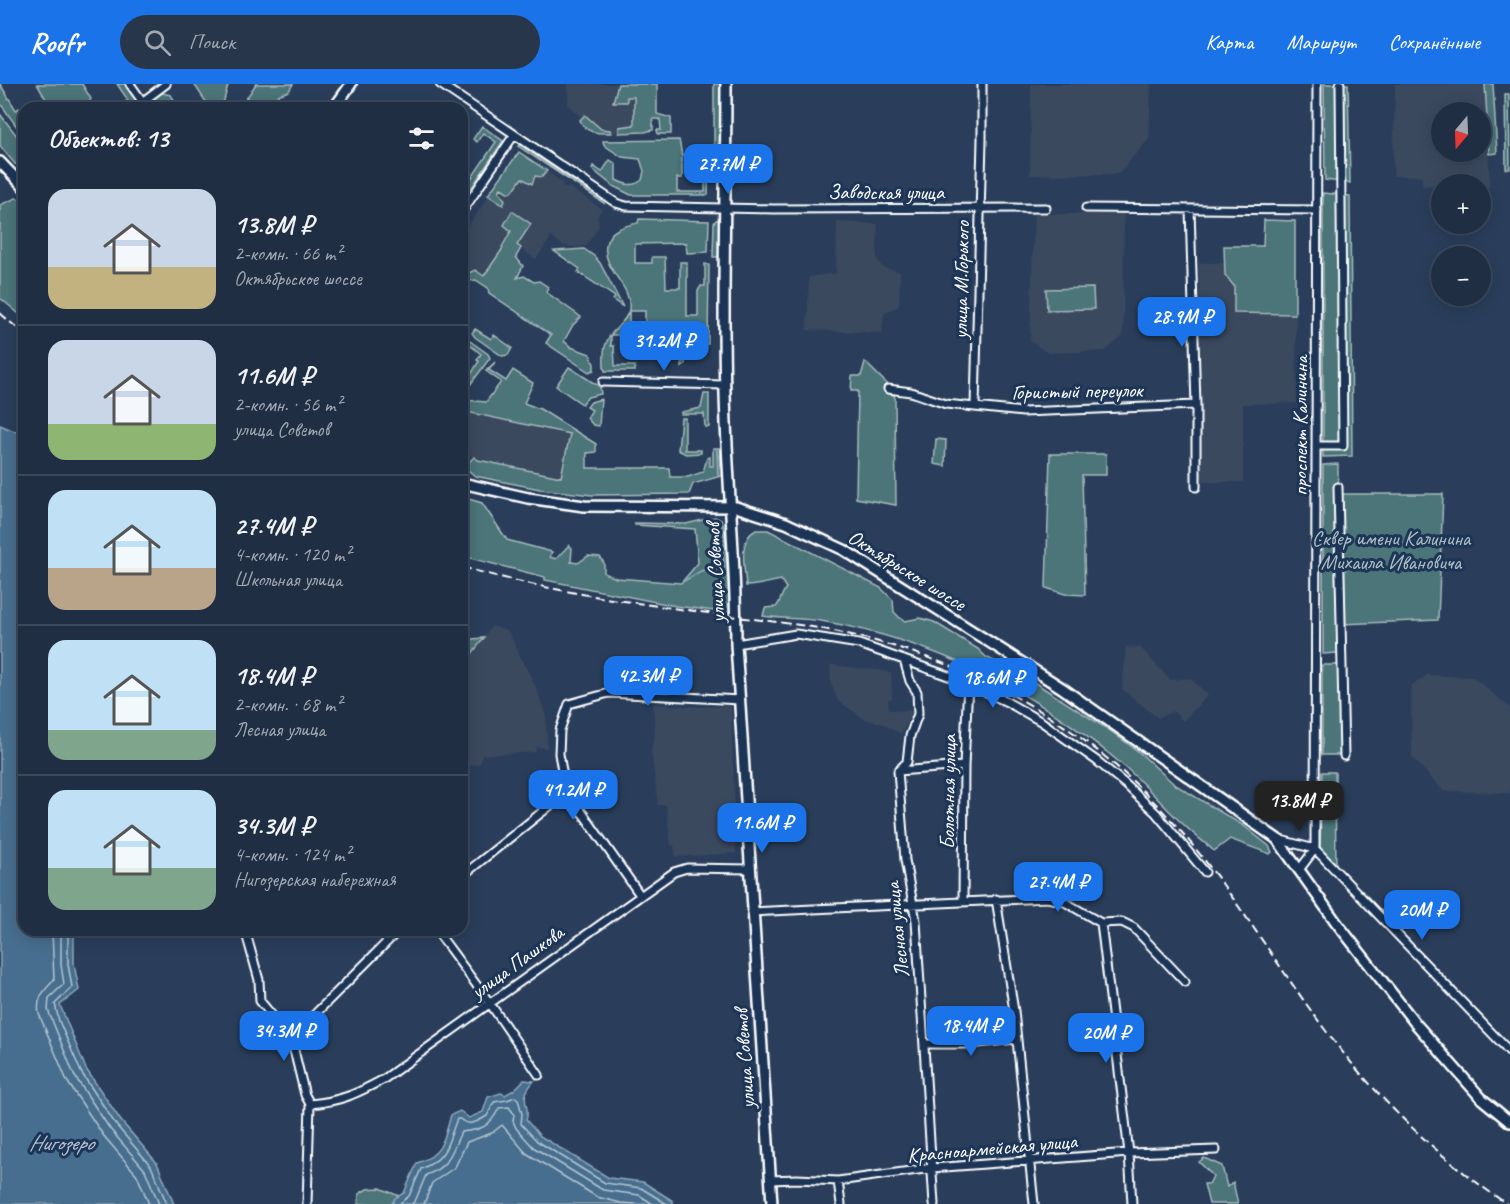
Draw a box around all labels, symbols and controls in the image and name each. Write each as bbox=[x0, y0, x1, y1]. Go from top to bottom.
search box bbox=[120, 15, 540, 69]
text: Roofr bbox=[30, 25, 84, 60]
icon: search bbox=[141, 26, 174, 59]
text: Поиск bbox=[189, 28, 235, 56]
text: Карта bbox=[1205, 29, 1254, 55]
text: Маршрут bbox=[1287, 29, 1356, 55]
text: Сохранённые bbox=[1389, 29, 1480, 55]
north arrow bbox=[1431, 102, 1491, 162]
map controls bbox=[1431, 102, 1491, 306]
text: Объектов: 13 bbox=[48, 122, 168, 155]
icon: filters bbox=[405, 122, 438, 155]
pin: 27.7M ₽ bbox=[673, 144, 783, 195]
text: 27.7M ₽ bbox=[698, 151, 758, 176]
button: + bbox=[1431, 174, 1491, 234]
street label: Заводская улица bbox=[828, 179, 946, 205]
text: 13.8M ₽ bbox=[234, 208, 313, 241]
icon: home bbox=[96, 213, 168, 285]
street label: улица М.Горького bbox=[947, 219, 975, 341]
text: 2-комн. · 66 m² bbox=[234, 241, 342, 266]
button: − bbox=[1431, 246, 1491, 306]
text: Октябрьское шоссе bbox=[234, 266, 362, 291]
pin: 28.9M ₽ bbox=[1127, 297, 1237, 348]
text: 28.9M ₽ bbox=[1152, 304, 1212, 329]
pin: 31.2M ₽ bbox=[609, 321, 719, 372]
text: 31.2M ₽ bbox=[634, 328, 694, 353]
street label: проспект Калинина bbox=[1287, 354, 1313, 496]
text: 11.6M ₽ bbox=[234, 359, 313, 392]
icon: home bbox=[96, 364, 168, 436]
street label: Гористый переулок bbox=[1011, 377, 1145, 405]
text: 2-комн. · 56 m² bbox=[234, 392, 342, 417]
text: улица Советов bbox=[234, 417, 329, 442]
text: 27.4M ₽ bbox=[234, 509, 313, 542]
icon: home bbox=[96, 514, 168, 586]
street label: улица Советов bbox=[699, 518, 731, 626]
street label: Октябрьское шоссе bbox=[843, 523, 972, 617]
park label: Сквер имени Калинина Михаила Ивановича bbox=[1312, 525, 1472, 575]
text: 4-комн. · 120 m² bbox=[234, 542, 351, 567]
text: Школьная улица bbox=[234, 567, 342, 592]
pin: 42.3M ₽ bbox=[593, 656, 703, 707]
pin: 18.6M ₽ bbox=[938, 658, 1048, 709]
text: 18.4M ₽ bbox=[234, 659, 313, 692]
text: 42.3M ₽ bbox=[618, 663, 678, 688]
icon: home bbox=[96, 664, 168, 736]
text: 18.6M ₽ bbox=[962, 665, 1024, 690]
text: 2-комн. · 68 m² bbox=[234, 692, 342, 717]
text: Лесная улица bbox=[234, 717, 325, 742]
street label: Болотная улица bbox=[934, 733, 962, 849]
pin: 41.2M ₽ bbox=[518, 770, 628, 821]
text: 41.2M ₽ bbox=[543, 777, 603, 802]
pin: 13.8M ₽ bbox=[1244, 781, 1354, 832]
text: 13.8M ₽ bbox=[1269, 788, 1329, 813]
pin: 11.6M ₽ bbox=[707, 803, 817, 854]
text: 34.3M ₽ bbox=[234, 809, 313, 842]
text: 11.6M ₽ bbox=[731, 810, 793, 835]
icon: home bbox=[96, 814, 168, 886]
text: 4-комн. · 124 m² bbox=[234, 842, 351, 867]
pin: 27.4M ₽ bbox=[1003, 862, 1113, 913]
text: Нигозерская набережная bbox=[234, 867, 396, 892]
text: 27.4M ₽ bbox=[1028, 869, 1088, 894]
street label: Лесная улица bbox=[879, 879, 915, 979]
pin: 20M ₽ bbox=[1380, 890, 1464, 941]
text: 20M ₽ bbox=[1398, 897, 1446, 922]
street label: улица Пашкова bbox=[464, 918, 570, 1006]
street label: улица Советов bbox=[727, 1004, 761, 1112]
pin: 18.4M ₽ bbox=[916, 1006, 1026, 1057]
pin: 34.3M ₽ bbox=[229, 1011, 339, 1062]
text: 18.4M ₽ bbox=[941, 1013, 1001, 1038]
pin: 20M ₽ bbox=[1064, 1013, 1148, 1064]
text: 34.3M ₽ bbox=[254, 1018, 314, 1043]
text: 20M ₽ bbox=[1082, 1020, 1130, 1045]
street label: Красноармейская улица bbox=[906, 1127, 1080, 1168]
water label: Нигозеро bbox=[29, 1129, 96, 1157]

